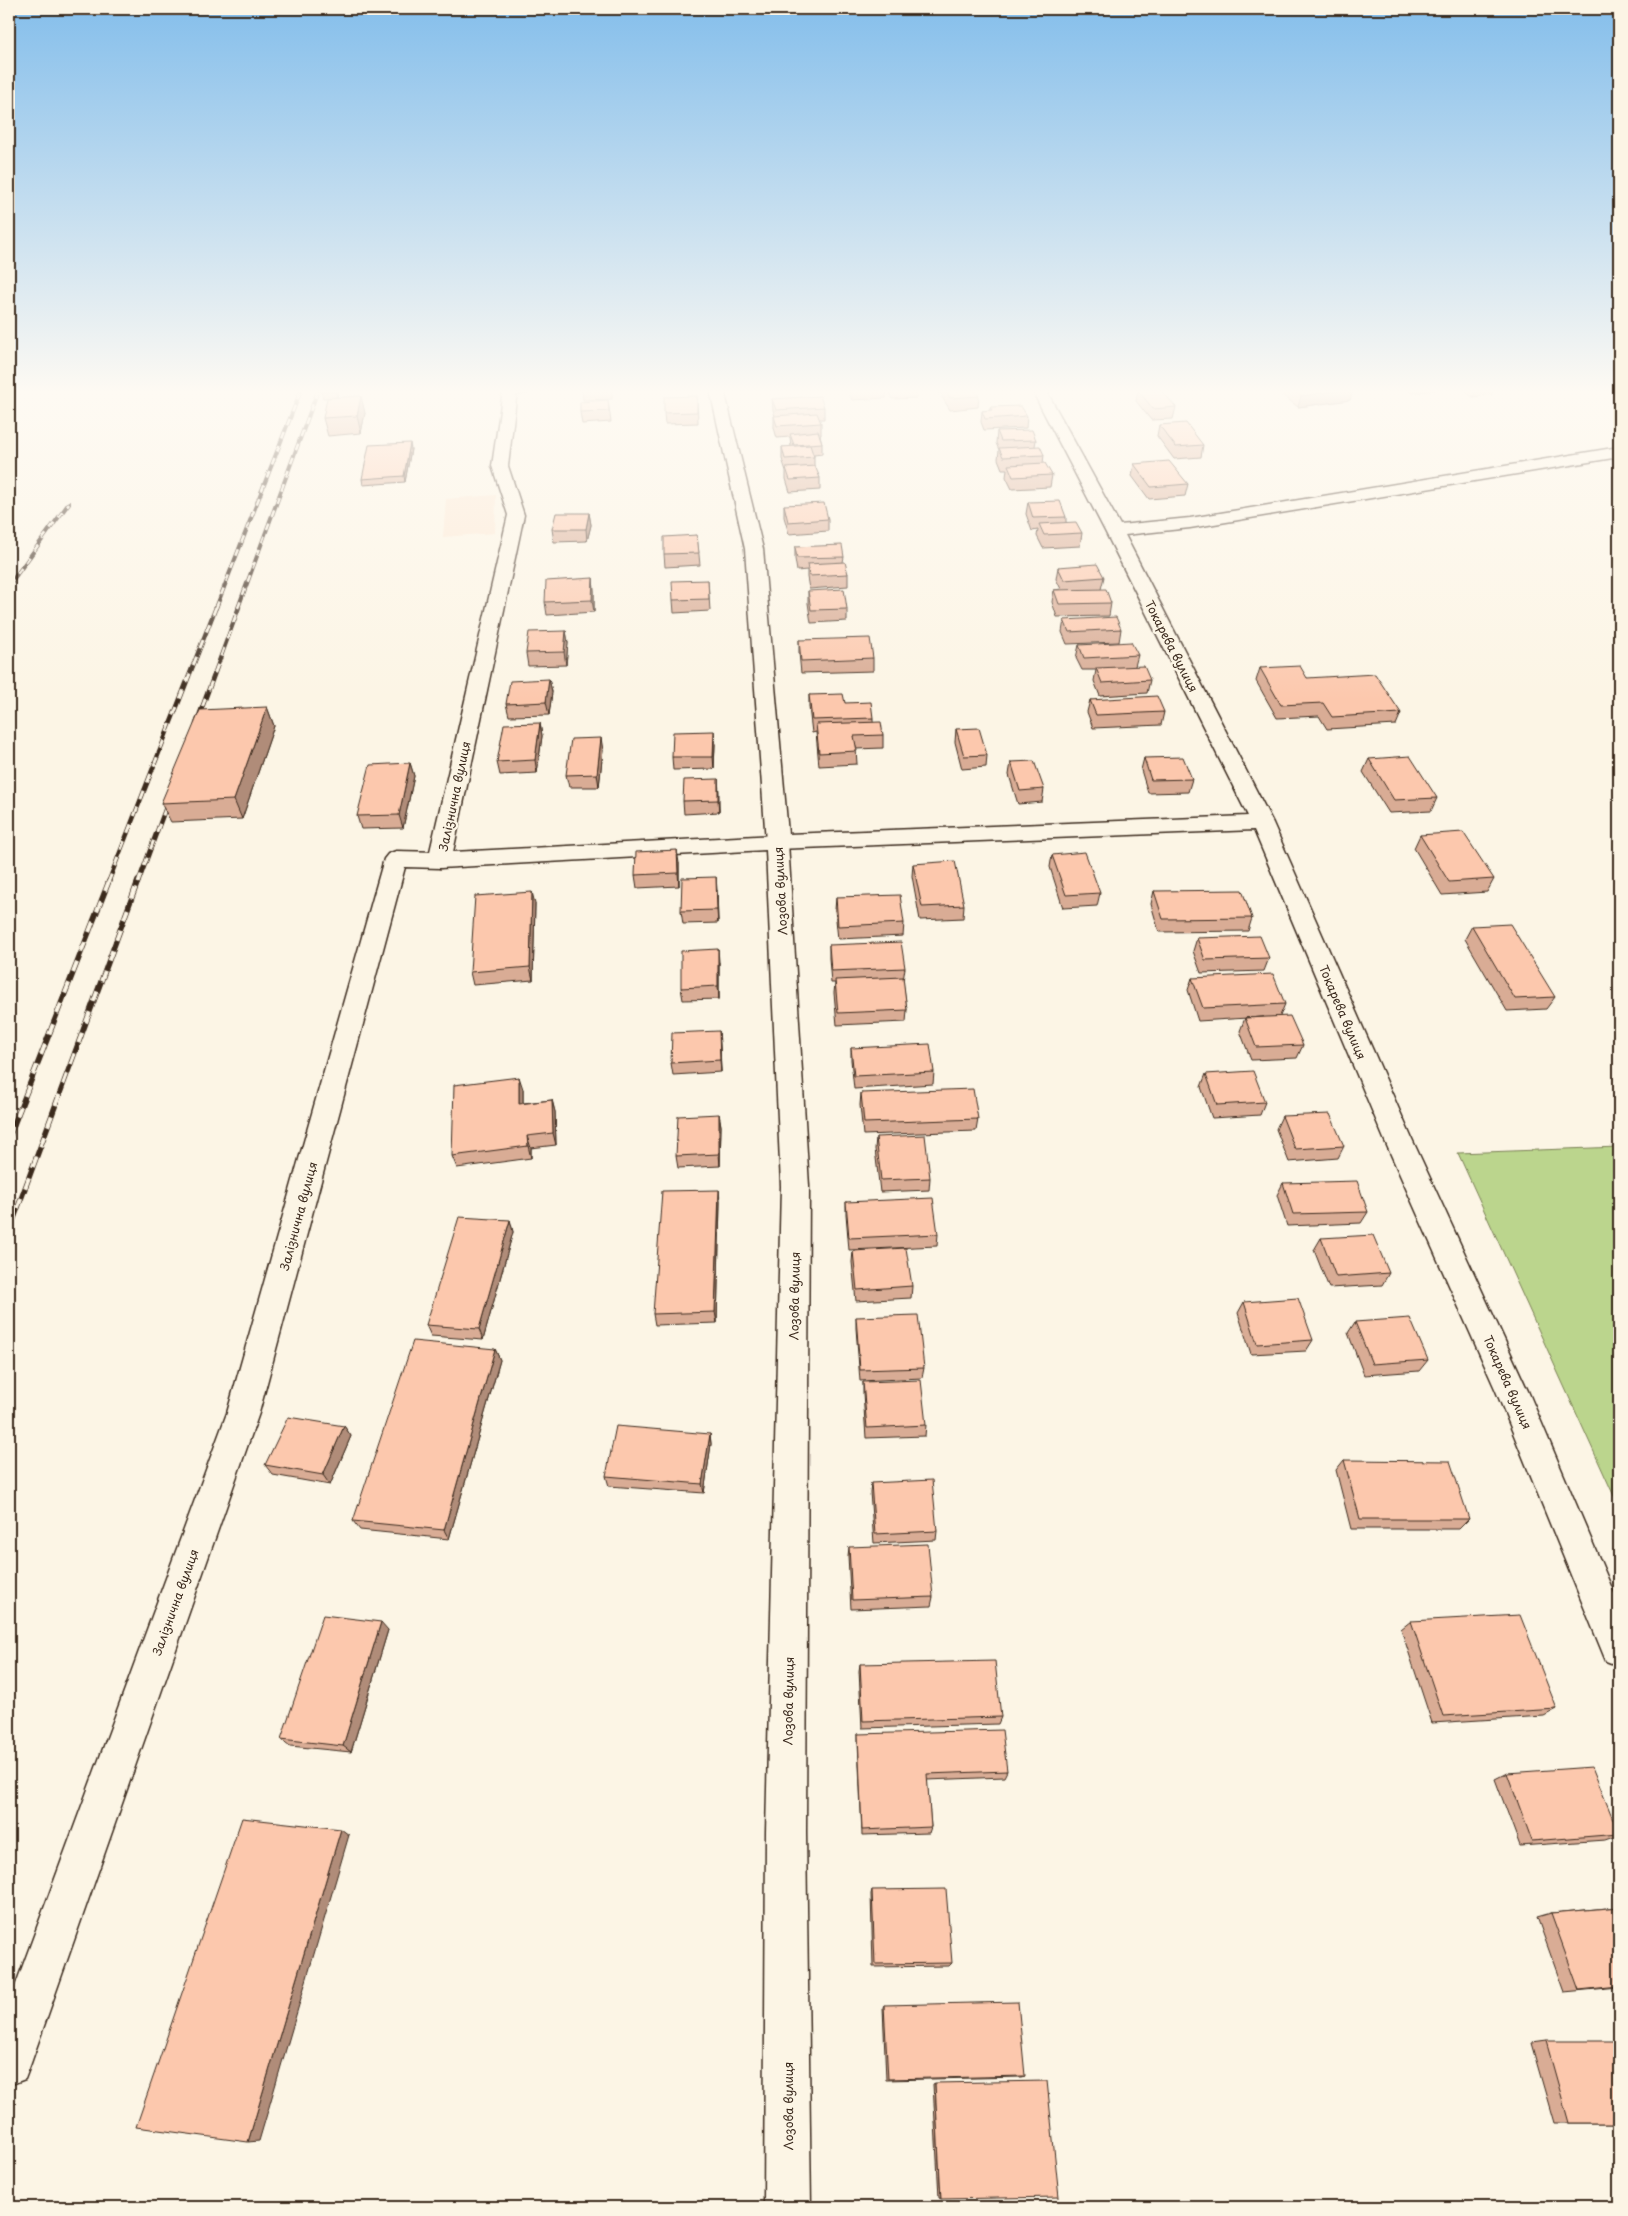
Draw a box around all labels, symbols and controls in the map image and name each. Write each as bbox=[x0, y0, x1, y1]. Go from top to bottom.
street label: Токарева вулиця bbox=[1141, 597, 1203, 695]
street label: Залізнична вулиця bbox=[433, 739, 474, 854]
street label: Лозова вулиця bbox=[769, 846, 791, 936]
street label: Токарева вулиця bbox=[1315, 962, 1371, 1062]
street label: Залізнична вулиця bbox=[275, 1160, 321, 1273]
street label: Лозова вулиця bbox=[784, 1252, 804, 1340]
street label: Токарева вулиця bbox=[1479, 1332, 1537, 1432]
street label: Залізнична вулиця bbox=[147, 1546, 203, 1659]
street label: Лозова вулиця bbox=[778, 1657, 798, 1745]
street label: Лозова вулиця bbox=[779, 2062, 797, 2150]

